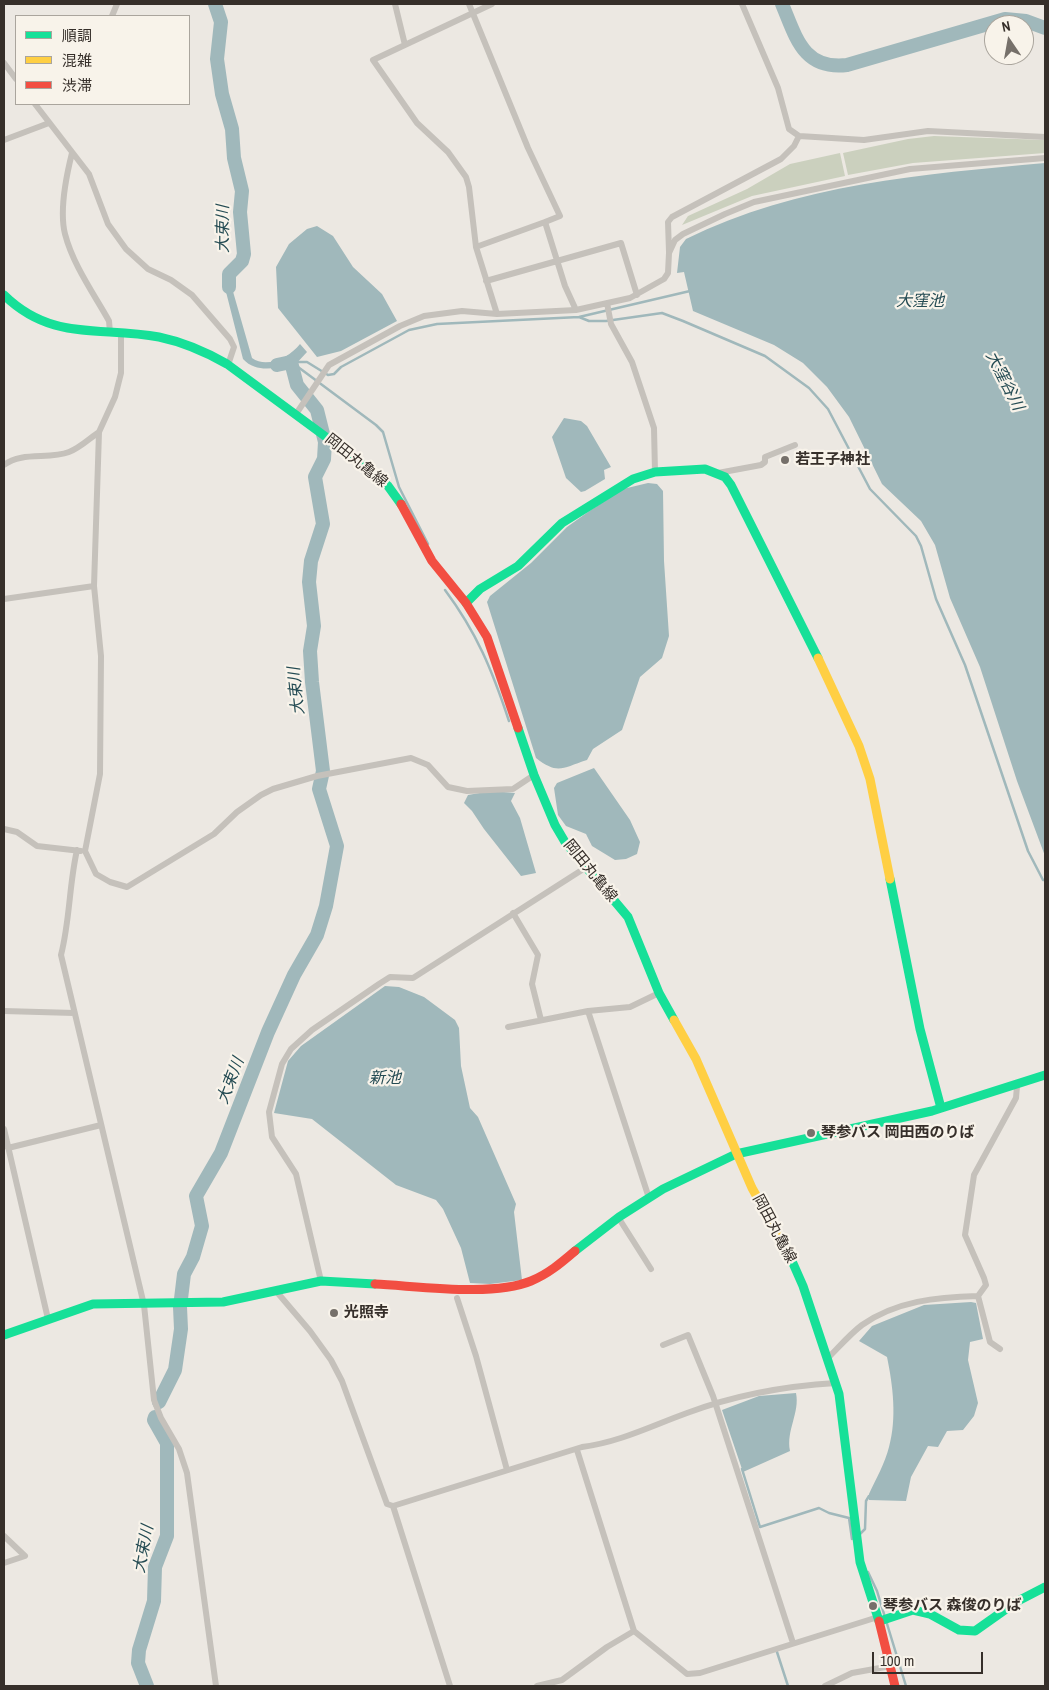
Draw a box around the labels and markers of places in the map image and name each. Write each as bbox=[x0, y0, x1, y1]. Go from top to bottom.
place label: 若王子神社 bbox=[795, 451, 870, 469]
marker: 若王子神社 bbox=[779, 454, 791, 466]
place label: 琴参バス 岡田西のりば bbox=[821, 1124, 974, 1142]
marker: 琴参バス 岡田西のりば bbox=[805, 1127, 817, 1139]
place label: 光照寺 bbox=[344, 1304, 389, 1322]
marker: 光照寺 bbox=[328, 1307, 340, 1319]
place label: 琴参バス 森俊のりば bbox=[883, 1597, 1021, 1615]
marker: 琴参バス 森俊のりば bbox=[867, 1600, 879, 1612]

